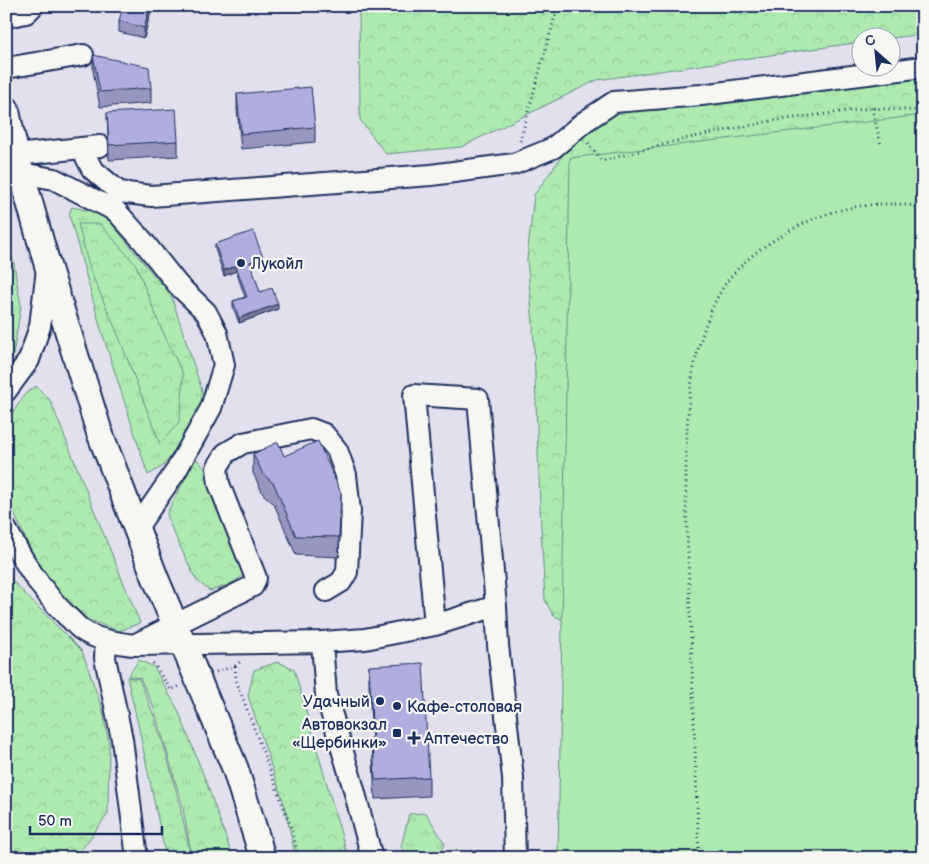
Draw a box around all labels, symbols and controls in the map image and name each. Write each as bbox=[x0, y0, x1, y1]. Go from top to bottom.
north arrow bbox=[852, 28, 902, 78]
text: С bbox=[862, 31, 879, 51]
place label: Лукойл bbox=[250, 255, 303, 274]
marker: Лукойл bbox=[235, 257, 247, 269]
place label: Удачный bbox=[302, 693, 370, 712]
marker: Удачный bbox=[374, 695, 386, 707]
place label: Кафе-столовая bbox=[407, 698, 522, 717]
marker: Кафе-столовая bbox=[391, 700, 403, 712]
place label: Автовокзал «Щербинки» bbox=[292, 716, 387, 753]
marker: Автовокзал «Щербинки» bbox=[391, 727, 403, 739]
place label: Аптечество bbox=[423, 730, 509, 749]
marker: Аптечество bbox=[408, 732, 420, 744]
scale bar bbox=[30, 804, 162, 836]
text: 50 m bbox=[38, 812, 72, 831]

